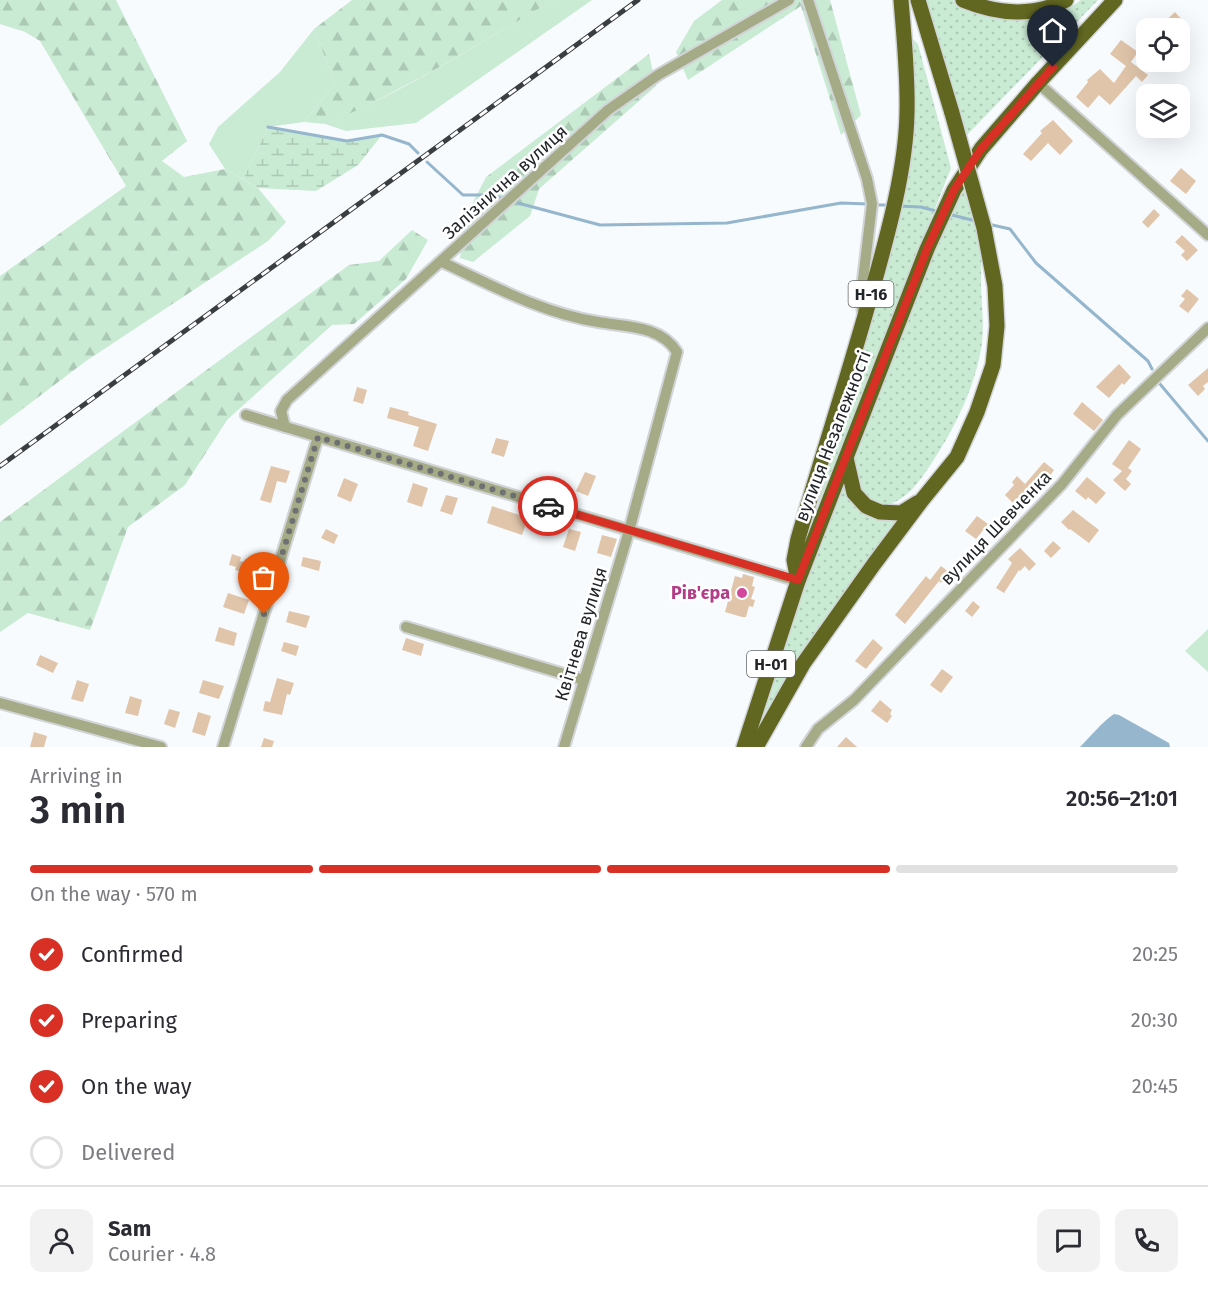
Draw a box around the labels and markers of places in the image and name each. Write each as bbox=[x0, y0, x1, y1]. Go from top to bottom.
pin bbox=[1027, 5, 1078, 67]
pin bbox=[238, 552, 289, 614]
place label: Рів'єра bbox=[671, 582, 730, 604]
marker: Рів'єра bbox=[735, 586, 749, 600]

